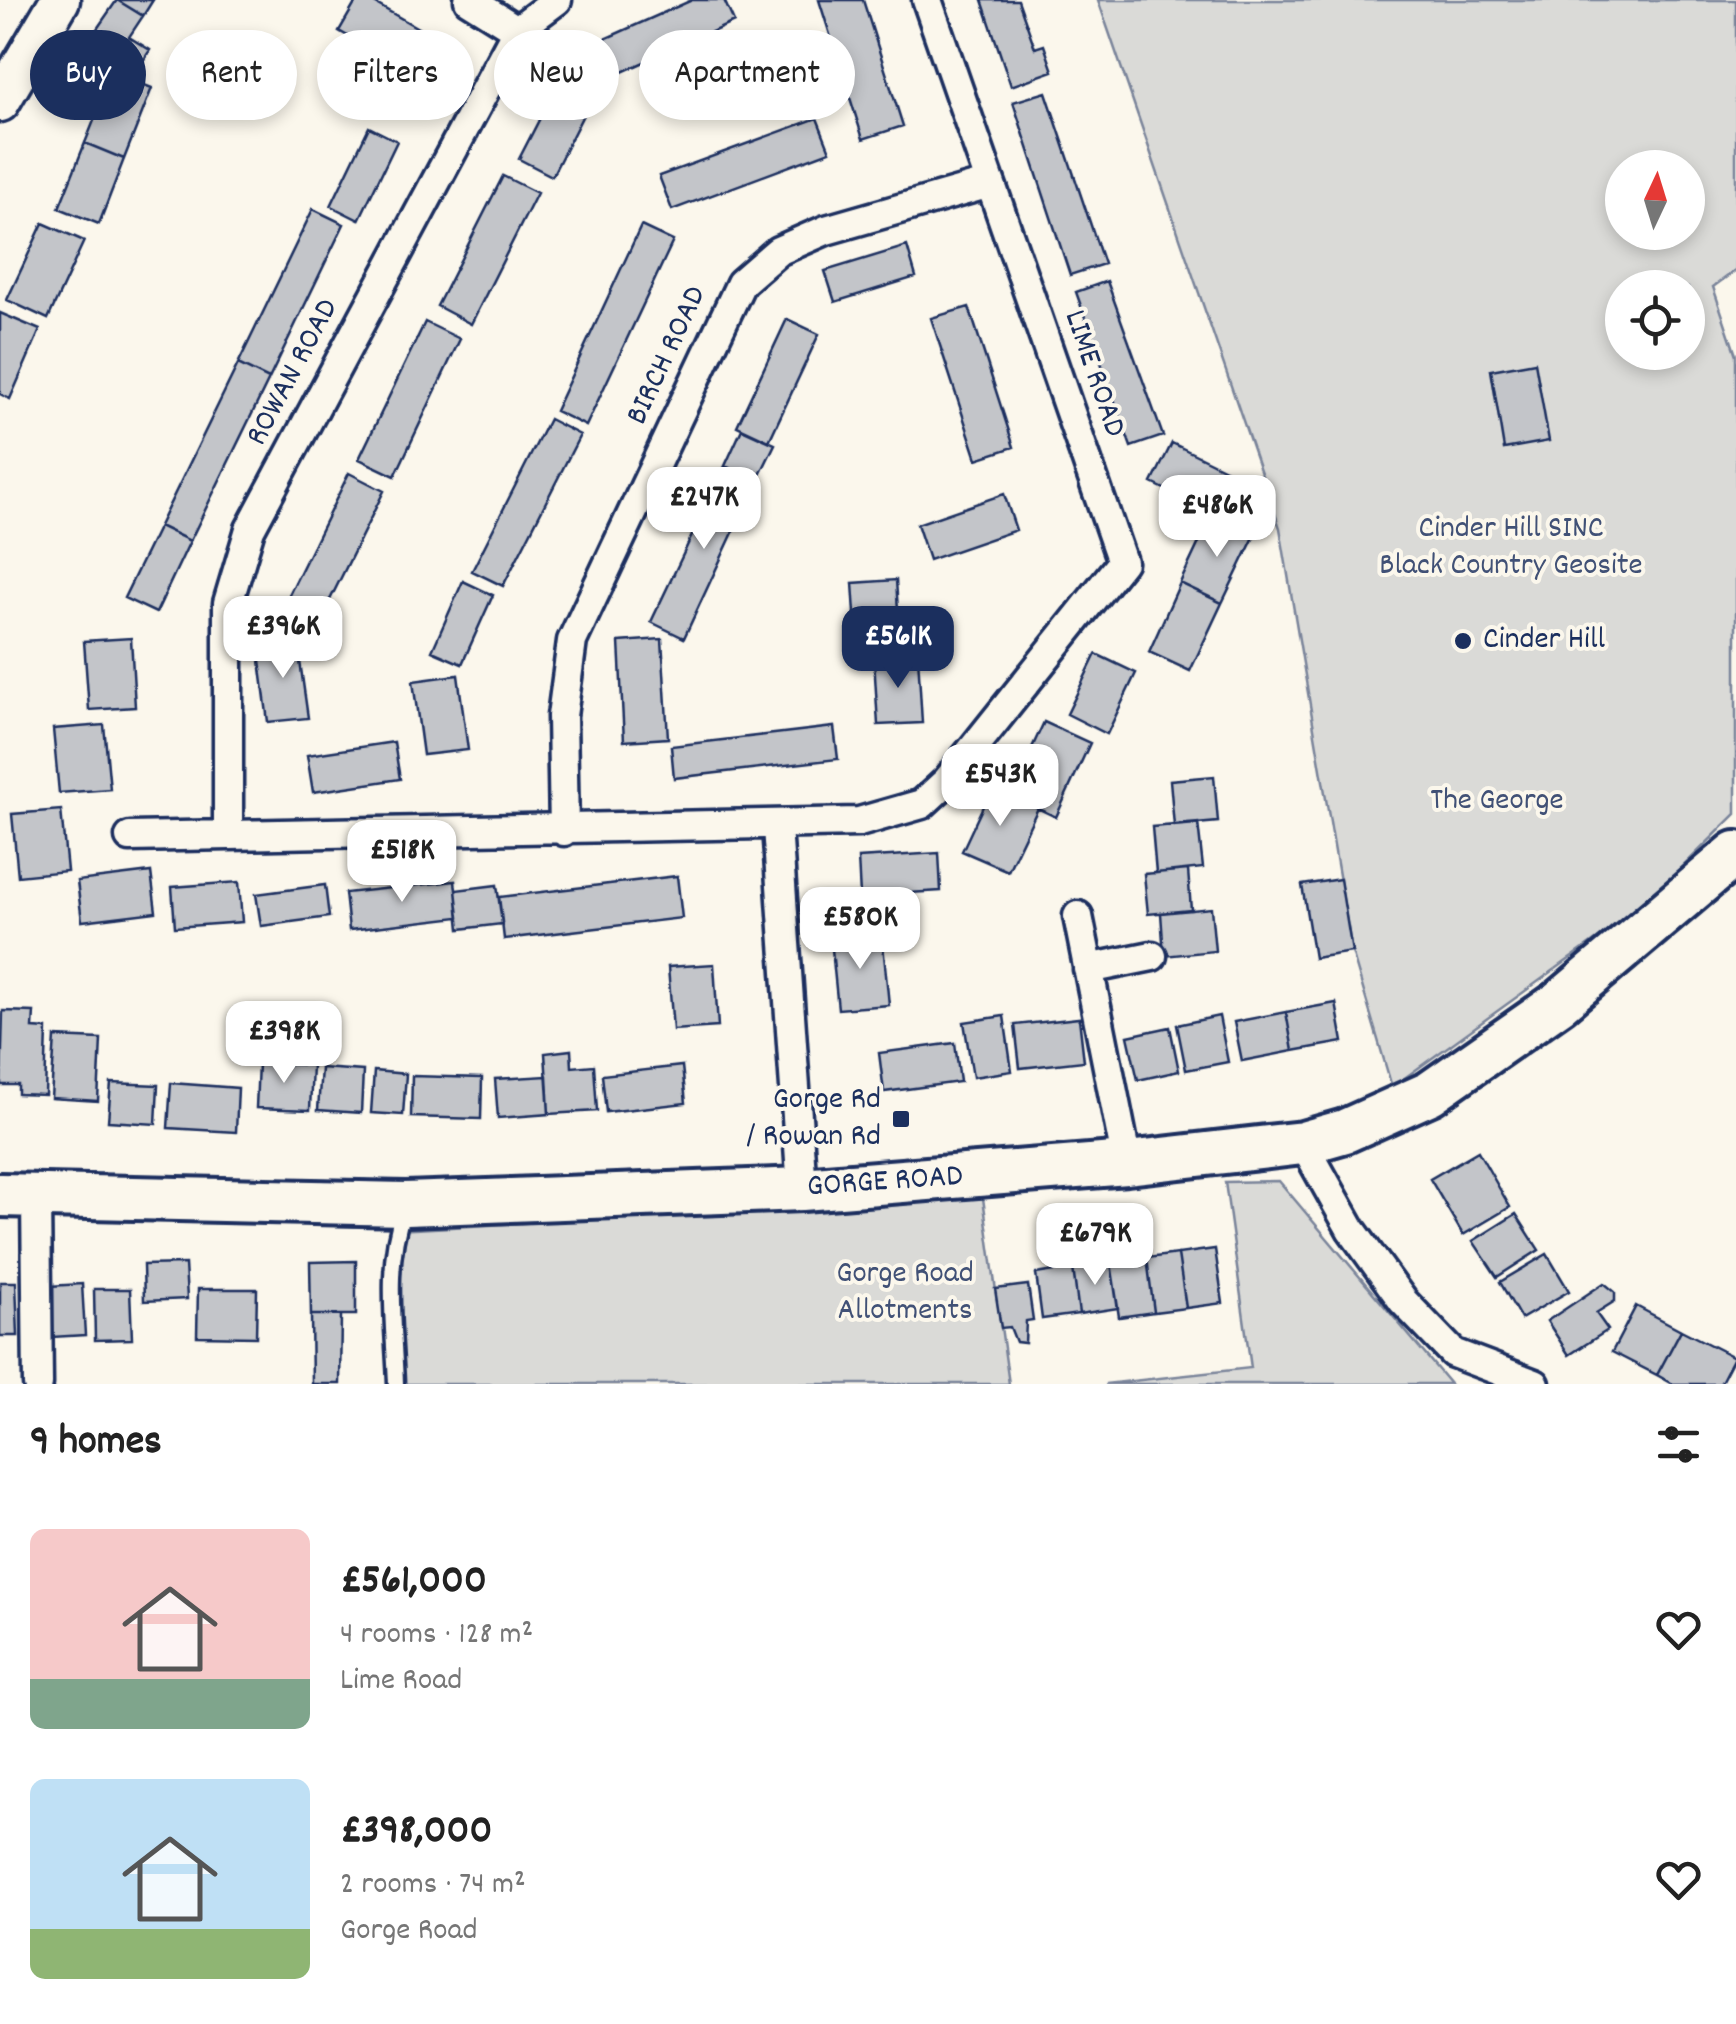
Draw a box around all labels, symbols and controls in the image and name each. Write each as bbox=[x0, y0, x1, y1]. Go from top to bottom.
chip: Buy bbox=[30, 30, 146, 120]
chip: Rent bbox=[166, 30, 297, 120]
chip: Filters bbox=[317, 30, 474, 120]
chip: New bbox=[494, 30, 619, 120]
chip: Apartment bbox=[639, 30, 855, 120]
north arrow bbox=[1605, 150, 1705, 250]
map controls bbox=[1605, 150, 1705, 370]
button: locate bbox=[1605, 270, 1705, 370]
street label: BIRCH ROAD bbox=[616, 279, 720, 433]
street label: ROWAN ROAD bbox=[236, 291, 352, 455]
street label: LIME ROAD bbox=[1050, 304, 1136, 444]
pin: £247K bbox=[634, 467, 774, 552]
pin: £486K bbox=[1147, 475, 1287, 560]
text: £247K bbox=[669, 476, 739, 522]
text: £486K bbox=[1181, 484, 1253, 530]
park label: Cinder Hill SINC Black Country Geosite bbox=[1379, 507, 1643, 590]
pin: £396K bbox=[213, 596, 353, 681]
text: £396K bbox=[245, 605, 321, 651]
pin: £561K bbox=[828, 606, 968, 691]
text: £561K bbox=[864, 615, 932, 661]
place label: Cinder Hill bbox=[1483, 618, 1606, 664]
marker: Cinder Hill bbox=[1452, 630, 1474, 652]
pin: £543K bbox=[930, 744, 1070, 829]
text: £543K bbox=[963, 753, 1037, 799]
park label: The George bbox=[1430, 779, 1564, 825]
pin: £518K bbox=[332, 820, 472, 905]
text: £518K bbox=[369, 829, 435, 875]
pin: £580K bbox=[790, 887, 930, 972]
text: £580K bbox=[822, 896, 898, 942]
pin: £398K bbox=[214, 1001, 354, 1086]
text: £398K bbox=[248, 1010, 320, 1056]
place label: Gorge Rd / Rowan Rd bbox=[746, 1078, 881, 1161]
marker: Gorge Rd / Rowan Rd bbox=[890, 1108, 912, 1130]
street label: GORGE ROAD bbox=[806, 1155, 964, 1211]
pin: £679K bbox=[1025, 1203, 1165, 1288]
text: £679K bbox=[1058, 1212, 1132, 1258]
park label: Gorge Road Allotments bbox=[836, 1252, 974, 1335]
text: 9 homes bbox=[30, 1414, 162, 1474]
icon: filters bbox=[1651, 1417, 1706, 1472]
text: £561,000 bbox=[340, 1553, 487, 1613]
icon: home bbox=[110, 1569, 230, 1689]
icon: heart bbox=[1651, 1602, 1706, 1657]
text: 4 rooms · 128 m² bbox=[340, 1613, 533, 1659]
text: Lime Road bbox=[340, 1659, 462, 1705]
text: £398,000 bbox=[340, 1803, 492, 1863]
icon: home bbox=[110, 1819, 230, 1939]
icon: heart bbox=[1651, 1852, 1706, 1907]
text: 2 rooms · 74 m² bbox=[340, 1863, 526, 1909]
text: Gorge Road bbox=[340, 1909, 478, 1955]

